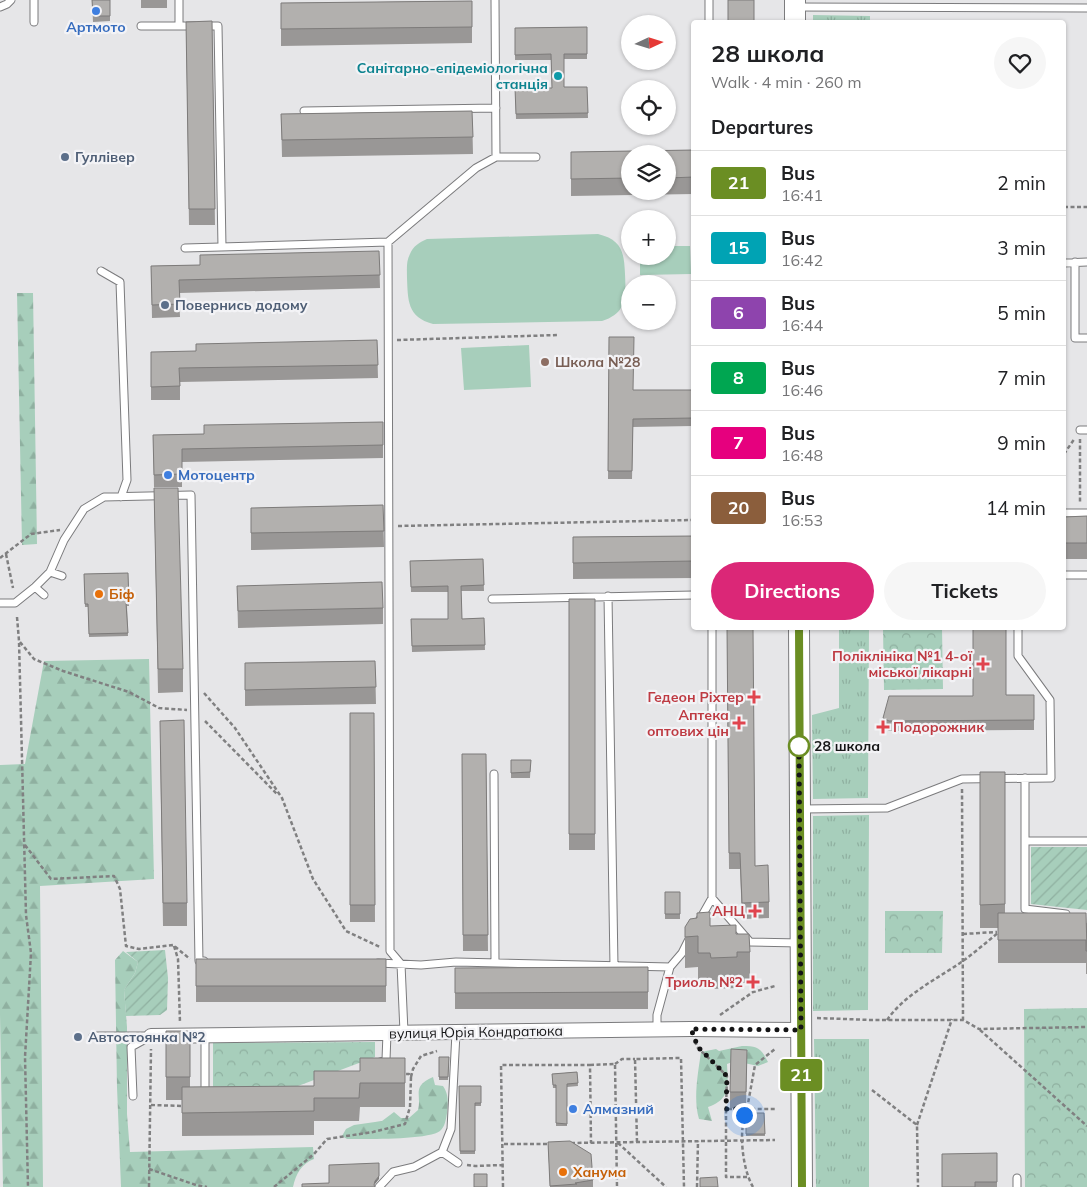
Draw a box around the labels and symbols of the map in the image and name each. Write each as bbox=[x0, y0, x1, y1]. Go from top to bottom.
marker: Артмото bbox=[90, 5, 102, 17]
north arrow bbox=[621, 15, 676, 70]
place label: Артмото bbox=[66, 18, 126, 36]
place label: Санітарно-епідеміологічна станція bbox=[357, 59, 548, 93]
marker: Санітарно-епідеміологічна станція bbox=[552, 70, 564, 82]
place label: Гуллівер bbox=[75, 148, 135, 166]
marker: Гуллівер bbox=[59, 151, 71, 163]
place label: Повернись додому bbox=[175, 296, 308, 314]
marker: Повернись додому bbox=[159, 299, 171, 311]
place label: Школа №28 bbox=[555, 353, 640, 371]
marker: Школа №28 bbox=[539, 356, 551, 368]
place label: Мотоцентр bbox=[178, 466, 255, 484]
marker: Мотоцентр bbox=[162, 469, 174, 481]
place label: Біф bbox=[109, 585, 135, 603]
marker: Біф bbox=[93, 588, 105, 600]
place label: Поліклініка №1 4-ої міської лікарні bbox=[832, 647, 973, 681]
marker: Поліклініка №1 4-ої міської лікарні bbox=[976, 657, 990, 671]
place label: Гедеон Ріхтер bbox=[648, 688, 744, 706]
marker: Гедеон Ріхтер bbox=[748, 691, 760, 703]
place label: Аптека оптових цін bbox=[647, 706, 729, 740]
marker: Аптека оптових цін bbox=[733, 717, 745, 729]
place label: Подорожник bbox=[893, 718, 985, 736]
marker: Подорожник bbox=[877, 721, 889, 733]
marker: 28 школа bbox=[788, 735, 810, 757]
place label: 28 школа bbox=[814, 737, 880, 755]
place label: АНЦ bbox=[712, 902, 745, 920]
marker: АНЦ bbox=[749, 905, 761, 917]
place label: Триоль №2 bbox=[665, 973, 743, 991]
marker: Триоль №2 bbox=[747, 976, 759, 988]
street label: вулиця Юрія Кондратюка bbox=[389, 1021, 563, 1043]
place label: Автостоянка №2 bbox=[88, 1028, 206, 1046]
marker: Автостоянка №2 bbox=[72, 1031, 84, 1043]
line badge: 21 bbox=[778, 1059, 824, 1091]
place label: Алмазний bbox=[583, 1100, 654, 1118]
marker: Алмазний bbox=[567, 1103, 579, 1115]
your location bbox=[732, 1103, 757, 1128]
place label: Ханума bbox=[572, 1163, 626, 1181]
marker: Ханума bbox=[557, 1166, 569, 1178]

